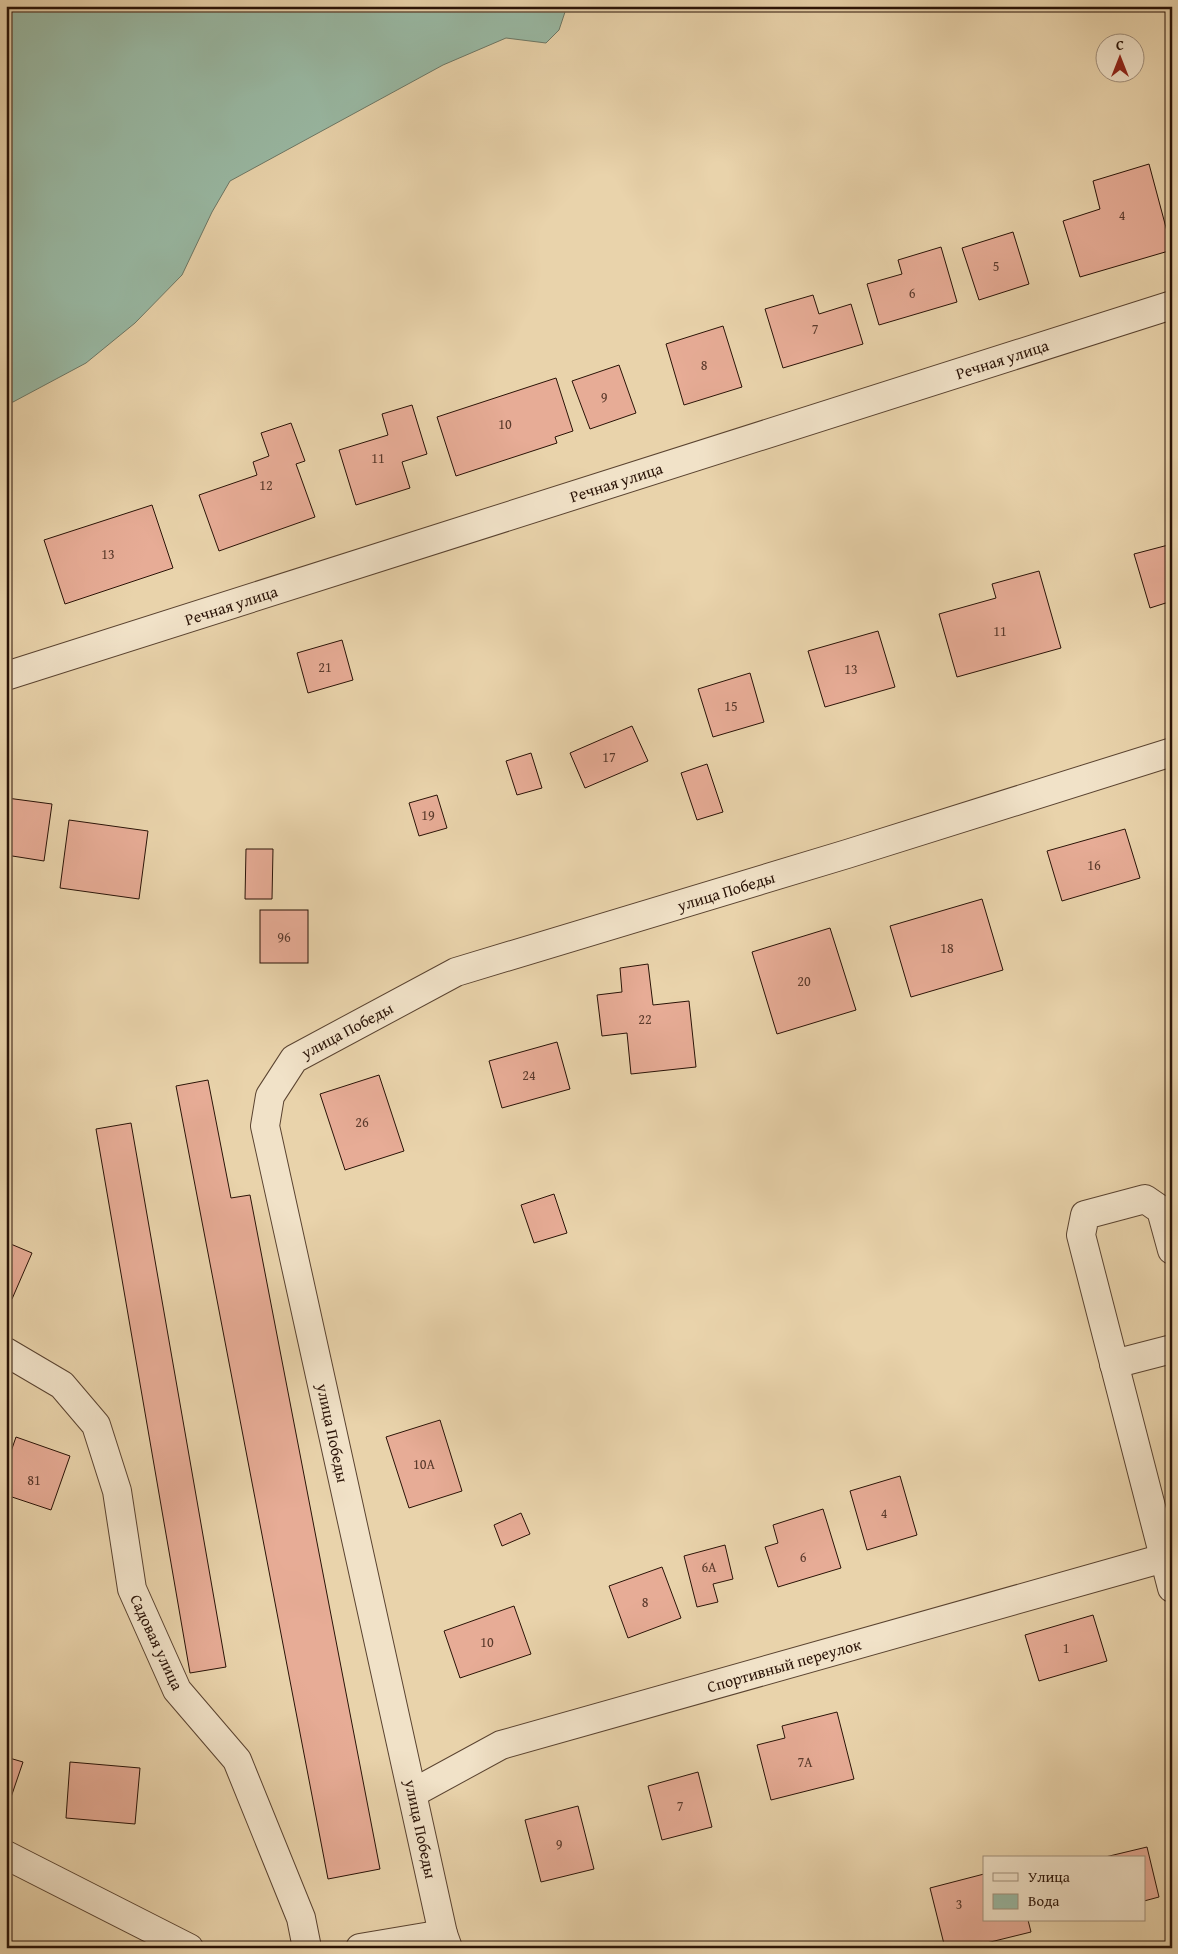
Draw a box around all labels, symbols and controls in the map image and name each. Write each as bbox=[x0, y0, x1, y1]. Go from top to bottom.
north arrow bbox=[1096, 32, 1146, 82]
text: С bbox=[1116, 35, 1124, 55]
house number: 4 bbox=[1119, 205, 1126, 225]
house number: 5 bbox=[993, 256, 999, 276]
house number: 6 bbox=[909, 283, 916, 303]
house number: 7 bbox=[812, 319, 819, 339]
street label: Речная улица bbox=[952, 333, 1052, 385]
house number: 8 bbox=[701, 355, 708, 375]
house number: 9 bbox=[601, 387, 608, 407]
house number: 10 bbox=[498, 414, 512, 434]
house number: 11 bbox=[371, 448, 385, 468]
street label: Речная улица bbox=[566, 456, 666, 508]
house number: 12 bbox=[259, 475, 273, 495]
house number: 13 bbox=[101, 544, 115, 564]
street label: Речная улица bbox=[181, 579, 281, 631]
house number: 11 bbox=[993, 621, 1007, 641]
house number: 21 bbox=[318, 657, 332, 677]
house number: 13 bbox=[844, 659, 858, 679]
house number: 15 bbox=[724, 696, 738, 716]
house number: 17 bbox=[602, 747, 616, 767]
house number: 19 bbox=[421, 805, 435, 825]
house number: 16 bbox=[1087, 855, 1101, 875]
street label: улица Победы bbox=[673, 865, 778, 918]
house number: 96 bbox=[277, 927, 291, 947]
house number: 18 bbox=[940, 938, 954, 958]
house number: 20 bbox=[797, 971, 811, 991]
street label: улица Победы bbox=[296, 996, 397, 1065]
house number: 22 bbox=[638, 1009, 652, 1029]
house number: 24 bbox=[522, 1065, 536, 1085]
house number: 26 bbox=[355, 1112, 369, 1132]
street label: улица Победы bbox=[311, 1380, 355, 1485]
house number: 10А bbox=[413, 1454, 435, 1474]
house number: 81 bbox=[27, 1470, 41, 1490]
house number: 4 bbox=[881, 1503, 888, 1523]
house number: 6 bbox=[800, 1547, 807, 1567]
house number: 6А bbox=[701, 1557, 717, 1577]
street label: Садовая улица bbox=[124, 1590, 190, 1694]
house number: 8 bbox=[642, 1592, 649, 1612]
street label: Спортивный переулок bbox=[704, 1631, 864, 1698]
house number: 10 bbox=[480, 1632, 494, 1652]
house number: 1 bbox=[1063, 1638, 1069, 1658]
house number: 7А bbox=[797, 1752, 813, 1772]
street label: улица Победы bbox=[399, 1776, 443, 1881]
house number: 7 bbox=[677, 1796, 684, 1816]
house number: 9 bbox=[556, 1834, 563, 1854]
legend bbox=[983, 1856, 1146, 1922]
text: Улица bbox=[1028, 1866, 1071, 1887]
text: Вода bbox=[1028, 1890, 1060, 1911]
house number: 3 bbox=[956, 1894, 962, 1914]

